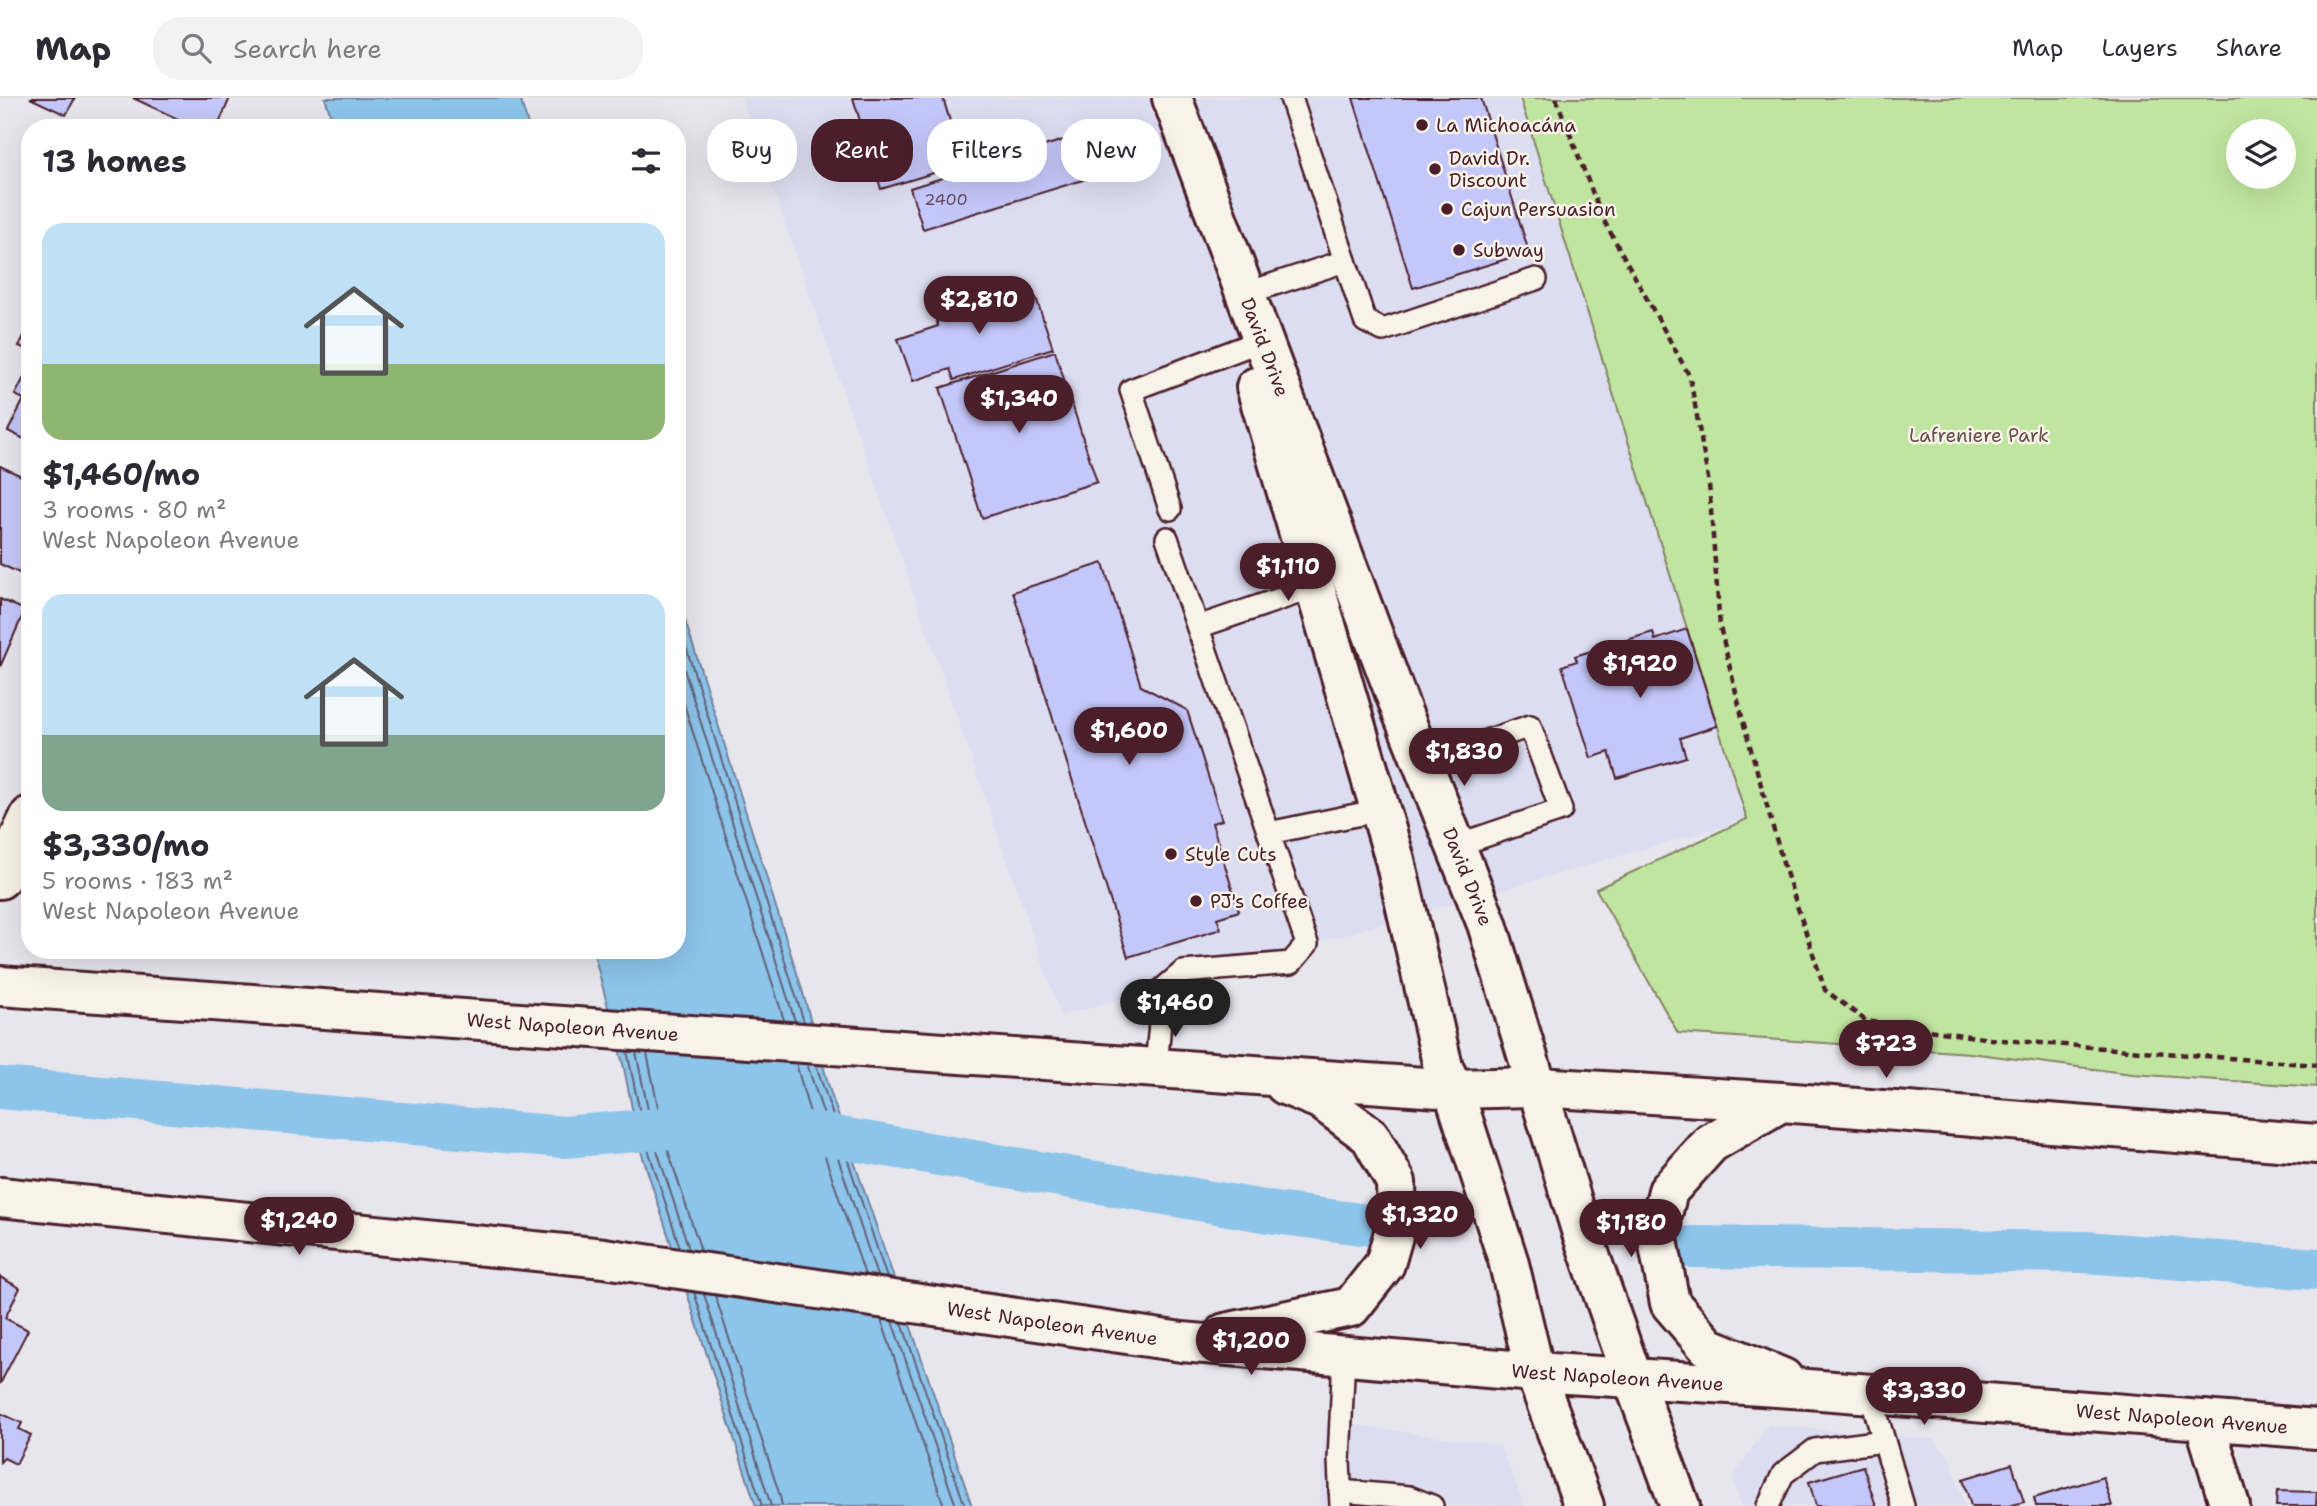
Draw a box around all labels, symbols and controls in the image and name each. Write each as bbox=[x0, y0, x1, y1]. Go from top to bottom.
search box bbox=[153, 17, 643, 80]
text: Map bbox=[35, 26, 111, 71]
icon: search bbox=[177, 29, 215, 67]
text: Search here bbox=[233, 31, 382, 66]
text: Map bbox=[2012, 32, 2063, 64]
text: Layers bbox=[2101, 32, 2178, 64]
text: Share bbox=[2216, 32, 2282, 64]
place label: La Michoacána bbox=[1436, 113, 1576, 138]
marker: La Michoacána bbox=[1414, 117, 1430, 133]
chip: Buy bbox=[707, 119, 797, 182]
chip: Rent bbox=[811, 119, 913, 182]
chip: Filters bbox=[927, 119, 1047, 182]
chip: New bbox=[1061, 119, 1161, 182]
map controls bbox=[2226, 119, 2296, 189]
button: layers bbox=[2226, 119, 2296, 189]
text: 13 homes bbox=[42, 141, 187, 182]
icon: filters bbox=[627, 142, 665, 180]
place label: David Dr. Discount bbox=[1449, 146, 1530, 193]
marker: David Dr. Discount bbox=[1427, 161, 1443, 177]
house number: 2400 bbox=[924, 189, 968, 210]
place label: Cajun Persuasion bbox=[1461, 197, 1616, 222]
marker: Cajun Persuasion bbox=[1439, 201, 1455, 217]
place label: Subway bbox=[1473, 238, 1544, 263]
marker: Subway bbox=[1451, 242, 1467, 258]
icon: home bbox=[291, 268, 417, 394]
pin: $2,810 bbox=[922, 276, 1036, 336]
text: $2,810 bbox=[940, 284, 1018, 314]
street label: David Drive bbox=[1235, 294, 1295, 400]
pin: $1,340 bbox=[962, 376, 1076, 435]
text: $1,340 bbox=[980, 383, 1058, 413]
park label: Lafreniere Park bbox=[1909, 423, 2049, 448]
text: $1,460/mo bbox=[42, 454, 200, 495]
text: 3 rooms · 80 m² bbox=[42, 495, 227, 525]
text: West Napoleon Avenue bbox=[42, 525, 300, 555]
pin: $1,110 bbox=[1231, 544, 1345, 603]
text: $1,110 bbox=[1256, 551, 1320, 581]
icon: home bbox=[291, 639, 417, 765]
pin: $1,920 bbox=[1583, 640, 1697, 700]
text: $1,920 bbox=[1602, 648, 1678, 678]
pin: $1,600 bbox=[1072, 708, 1186, 767]
text: $1,600 bbox=[1090, 715, 1168, 745]
pin: $1,830 bbox=[1407, 728, 1521, 788]
text: $1,830 bbox=[1425, 736, 1503, 766]
street label: David Drive bbox=[1437, 824, 1498, 930]
text: $3,330/mo bbox=[42, 825, 209, 866]
place label: Style Cuts bbox=[1185, 842, 1277, 867]
marker: Style Cuts bbox=[1163, 846, 1179, 862]
text: 5 rooms · 183 m² bbox=[42, 866, 233, 896]
place label: PJ's Coffee bbox=[1210, 889, 1308, 914]
marker: PJ's Coffee bbox=[1188, 893, 1204, 909]
text: West Napoleon Avenue bbox=[42, 896, 300, 926]
pin: $1,460 bbox=[1118, 979, 1232, 1039]
text: $1,460 bbox=[1136, 987, 1214, 1017]
street label: West Napoleon Avenue bbox=[465, 1007, 680, 1047]
pin: $723 bbox=[1845, 1020, 1927, 1080]
text: $723 bbox=[1855, 1028, 1917, 1058]
pin: $1,320 bbox=[1363, 1192, 1477, 1251]
pin: $1,240 bbox=[242, 1198, 356, 1257]
text: $1,320 bbox=[1381, 1199, 1459, 1229]
pin: $1,180 bbox=[1574, 1200, 1688, 1259]
text: $1,240 bbox=[260, 1205, 338, 1235]
text: $1,180 bbox=[1596, 1207, 1666, 1237]
street label: West Napoleon Avenue bbox=[945, 1296, 1159, 1351]
pin: $1,200 bbox=[1194, 1318, 1308, 1377]
text: $1,200 bbox=[1212, 1325, 1290, 1355]
street label: West Napoleon Avenue bbox=[1510, 1358, 1724, 1397]
pin: $3,330 bbox=[1867, 1368, 1981, 1427]
text: $3,330 bbox=[1882, 1375, 1966, 1405]
street label: West Napoleon Avenue bbox=[2075, 1398, 2289, 1440]

